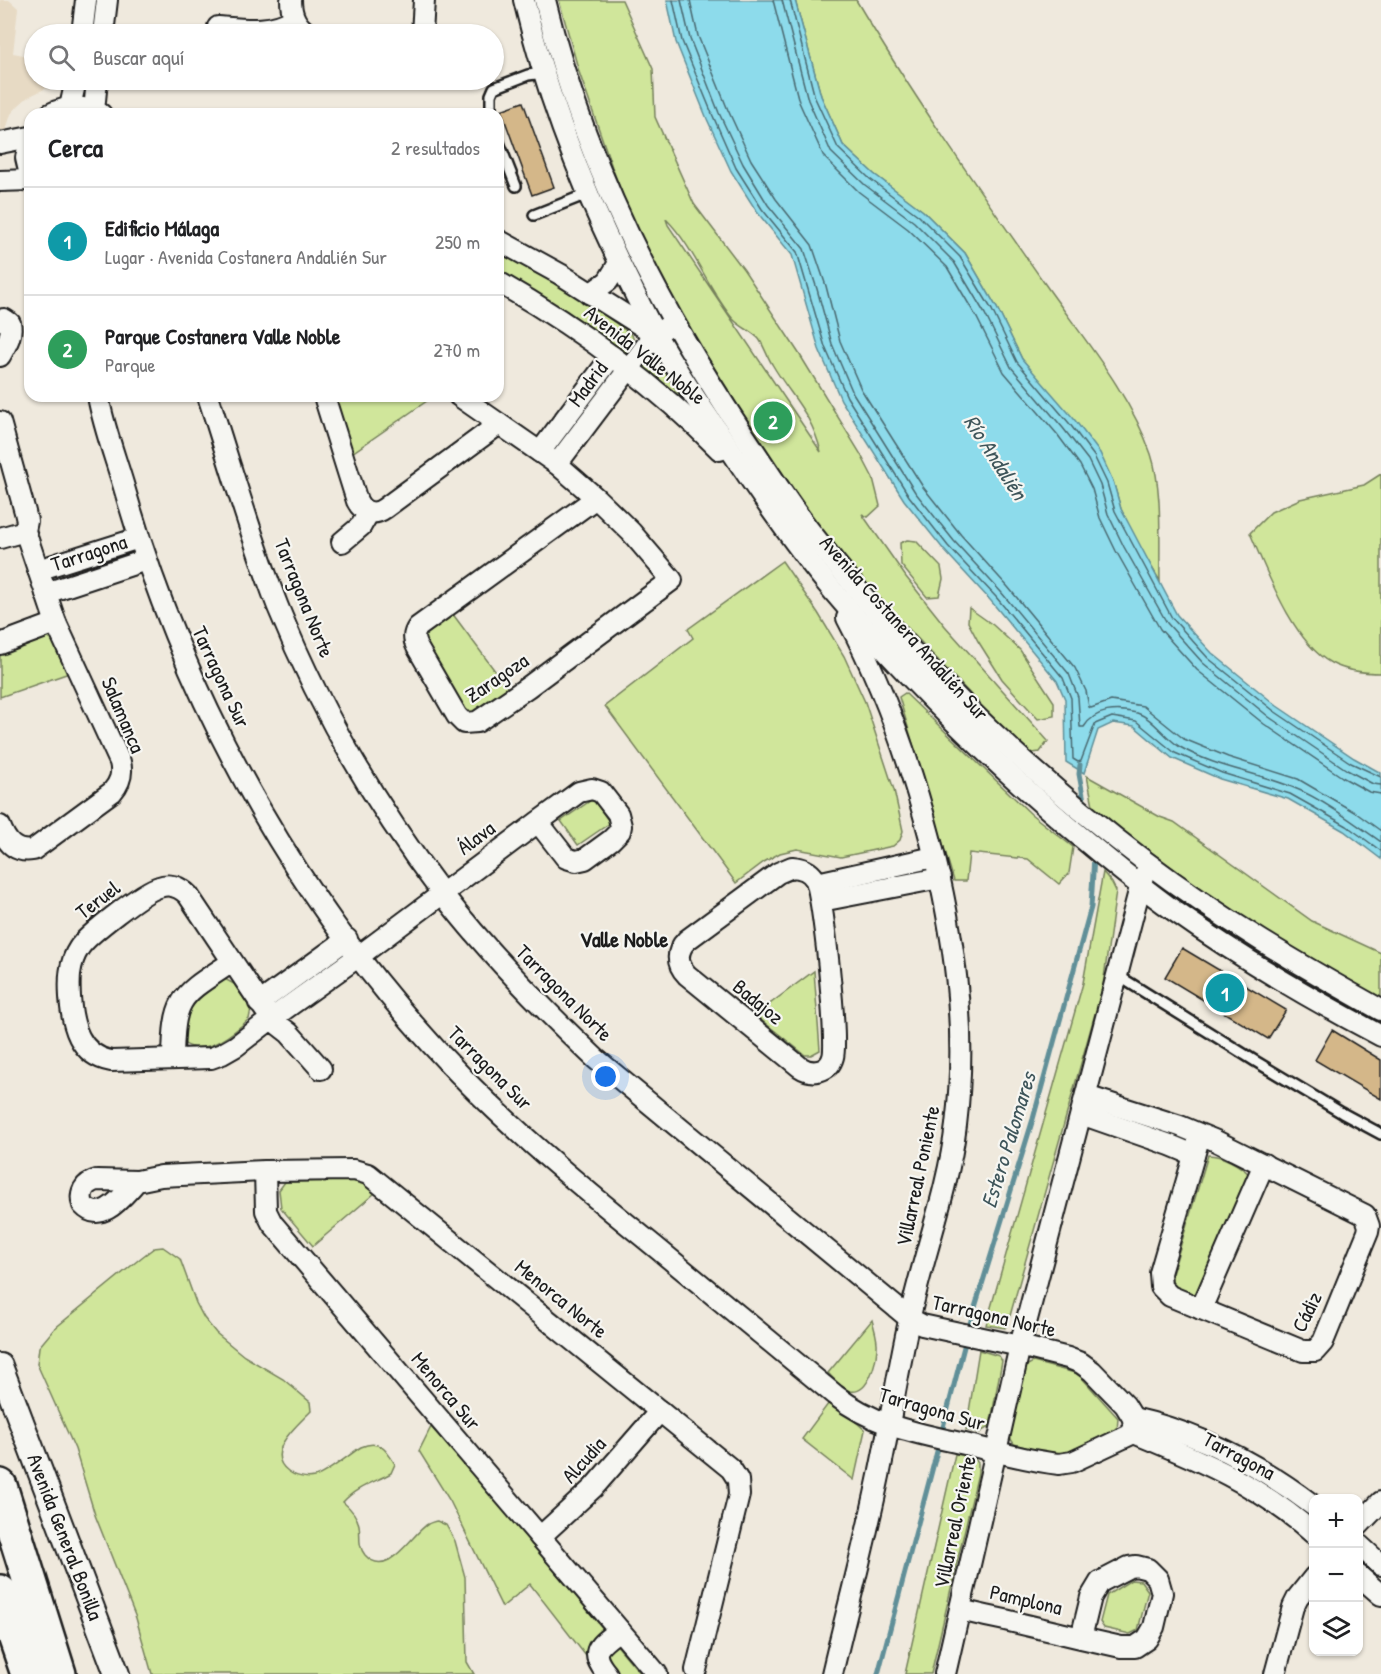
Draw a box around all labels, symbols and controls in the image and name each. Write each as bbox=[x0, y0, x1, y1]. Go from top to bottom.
search box bbox=[24, 24, 504, 90]
icon: search bbox=[45, 41, 78, 74]
text: Buscar aquí bbox=[93, 42, 185, 72]
text: Cerca bbox=[48, 130, 103, 165]
text: 2 resultados bbox=[391, 134, 480, 161]
text: Edificio Málaga bbox=[105, 213, 219, 243]
text: 1 bbox=[64, 228, 71, 255]
text: 250 m bbox=[435, 228, 480, 255]
text: Lugar · Avenida Costanera Andalién Sur bbox=[105, 243, 387, 270]
street label: Avenida Valle Noble bbox=[578, 298, 712, 411]
text: Parque Costanera Valle Noble bbox=[105, 321, 340, 351]
text: 2 bbox=[63, 336, 72, 363]
text: 270 m bbox=[434, 336, 480, 363]
text: Parque bbox=[105, 351, 155, 378]
street label: Madrid bbox=[561, 355, 614, 412]
pin: 2 bbox=[754, 398, 792, 444]
water label: Río Andalién bbox=[957, 408, 1036, 507]
street label: Tarragona bbox=[47, 527, 130, 578]
street label: Avenida Costanera Andalién Sur bbox=[813, 529, 996, 727]
street label: Tarragona Norte bbox=[267, 534, 342, 662]
street label: Tarragona Sur bbox=[185, 621, 258, 732]
street label: Zaragoza bbox=[459, 646, 534, 709]
street label: Salamanca bbox=[94, 672, 152, 757]
street label: Álava bbox=[451, 814, 501, 861]
street label: Teruel bbox=[70, 873, 126, 926]
district label: Valle Noble bbox=[580, 924, 669, 954]
street label: Tarragona Norte bbox=[510, 938, 619, 1047]
pin: 1 bbox=[1206, 970, 1244, 1016]
street label: Badajoz bbox=[727, 972, 790, 1031]
street label: Tarragona Sur bbox=[442, 1019, 539, 1116]
your location bbox=[591, 1062, 620, 1091]
water label: Estero Palomares bbox=[973, 1066, 1044, 1211]
street label: Villarreal Poniente bbox=[888, 1103, 947, 1249]
street label: Menorca Norte bbox=[509, 1252, 614, 1345]
street label: Tarragona Norte bbox=[929, 1287, 1059, 1344]
street label: Cádiz bbox=[1284, 1287, 1329, 1337]
street label: Menorca Sur bbox=[405, 1345, 488, 1436]
street label: Tarragona Sur bbox=[876, 1380, 989, 1437]
street label: Tarragona bbox=[1198, 1424, 1280, 1487]
street label: Alcudia bbox=[555, 1430, 612, 1489]
street label: Avenida General Bonilla bbox=[20, 1449, 111, 1624]
street label: Villarreal Oriente bbox=[926, 1453, 983, 1591]
map controls bbox=[1309, 1494, 1363, 1656]
button: + bbox=[1309, 1494, 1363, 1548]
button: − bbox=[1309, 1548, 1363, 1602]
street label: Pamplona bbox=[987, 1577, 1065, 1622]
button: layers bbox=[1309, 1602, 1363, 1656]

